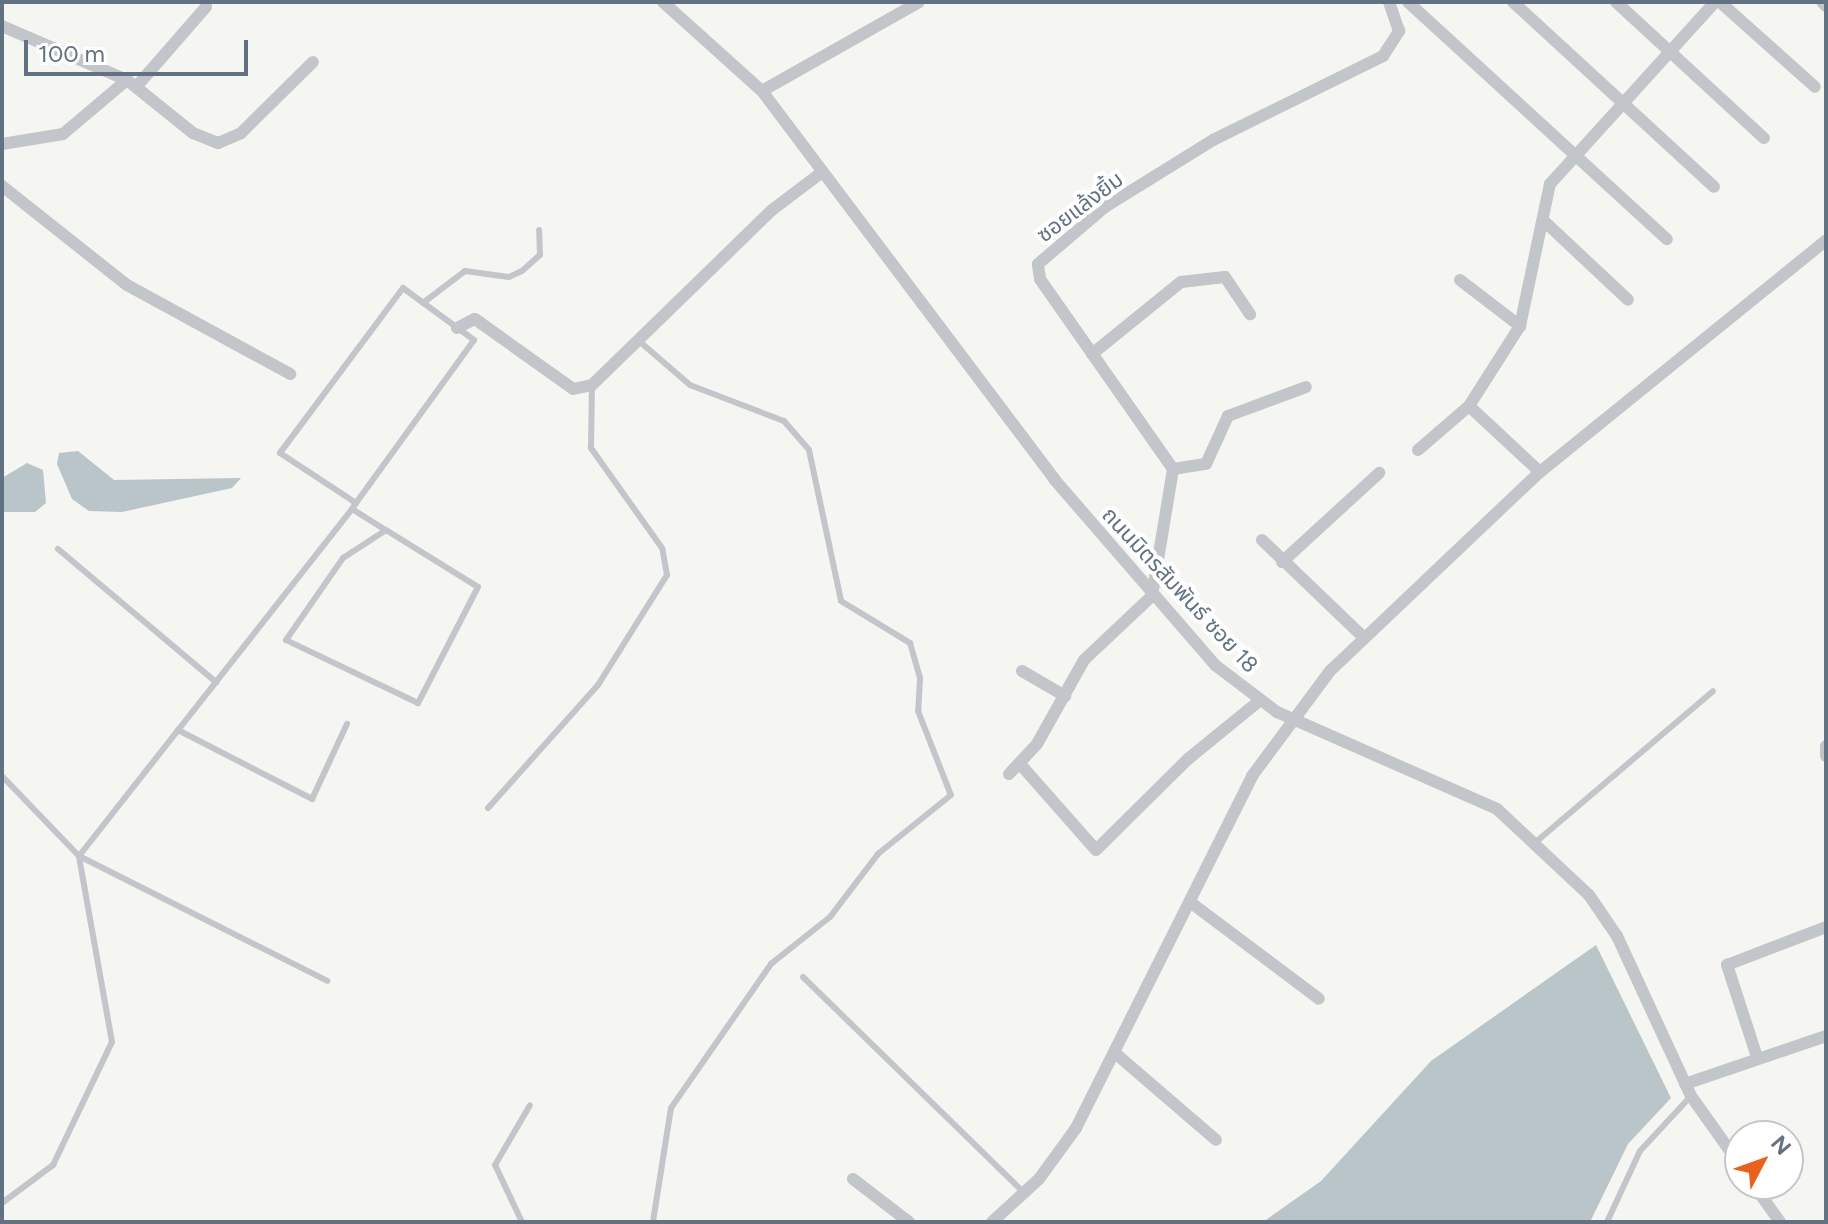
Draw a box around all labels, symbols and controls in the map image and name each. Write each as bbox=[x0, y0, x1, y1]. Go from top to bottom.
scale bar bbox=[28, 24, 252, 74]
text: 100 m bbox=[38, 39, 105, 68]
street label: ซอยแล้งยิ้ม bbox=[1032, 166, 1128, 248]
street label: ถนนมิตรสัมพันธ์ ซอย 18 bbox=[1096, 502, 1264, 678]
north arrow bbox=[1724, 1120, 1804, 1200]
text: N bbox=[1765, 1130, 1797, 1161]

